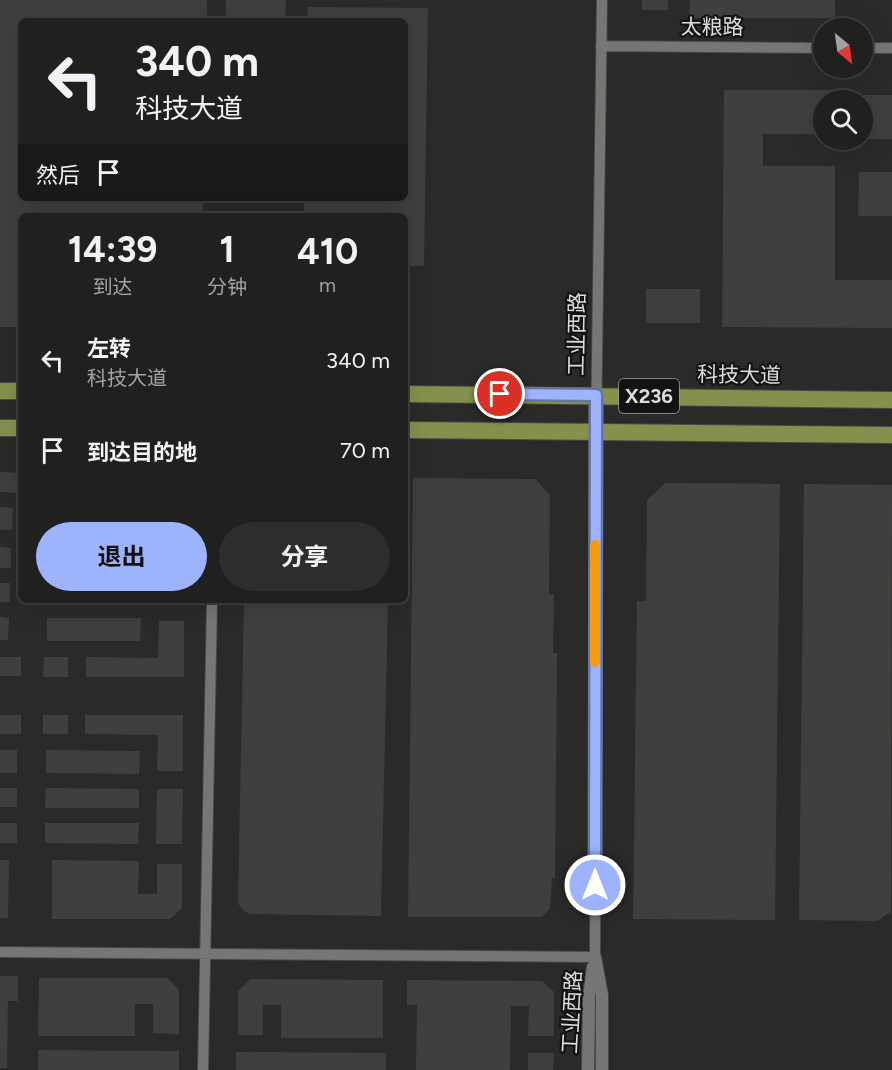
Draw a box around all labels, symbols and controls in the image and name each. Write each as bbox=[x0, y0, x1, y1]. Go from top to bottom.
street label: 太粮路 bbox=[681, 14, 744, 39]
north arrow bbox=[813, 18, 873, 78]
map controls bbox=[813, 18, 873, 150]
text: 340 m bbox=[135, 36, 259, 87]
icon: left bbox=[36, 42, 114, 120]
button: search bbox=[813, 90, 873, 150]
text: 科技大道 bbox=[135, 92, 243, 125]
icon: arrive bbox=[92, 156, 125, 189]
text: 然后 bbox=[36, 162, 80, 189]
text: 14:39 bbox=[68, 228, 157, 271]
text: 1 bbox=[220, 228, 235, 271]
text: 410 bbox=[297, 230, 358, 273]
text: m bbox=[319, 273, 336, 297]
text: 到达 bbox=[93, 275, 133, 299]
text: 分钟 bbox=[207, 275, 247, 299]
street label: 工业西路 bbox=[563, 292, 590, 376]
text: 左转 bbox=[87, 335, 131, 362]
icon: left bbox=[36, 344, 69, 377]
text: 340 m bbox=[326, 347, 390, 374]
street label: 科技大道 bbox=[697, 361, 781, 388]
text: 科技大道 bbox=[87, 366, 167, 390]
pin bbox=[474, 368, 525, 419]
icon: arrive bbox=[483, 377, 516, 410]
road number: X236 bbox=[619, 379, 679, 413]
icon: arrive bbox=[36, 434, 69, 467]
text: 70 m bbox=[340, 437, 390, 464]
text: 到达目的地 bbox=[87, 439, 197, 466]
button: 退出 bbox=[36, 522, 207, 591]
button: 分享 bbox=[219, 522, 390, 591]
position arrow bbox=[563, 853, 627, 917]
street label: 工业西路 bbox=[557, 969, 586, 1055]

